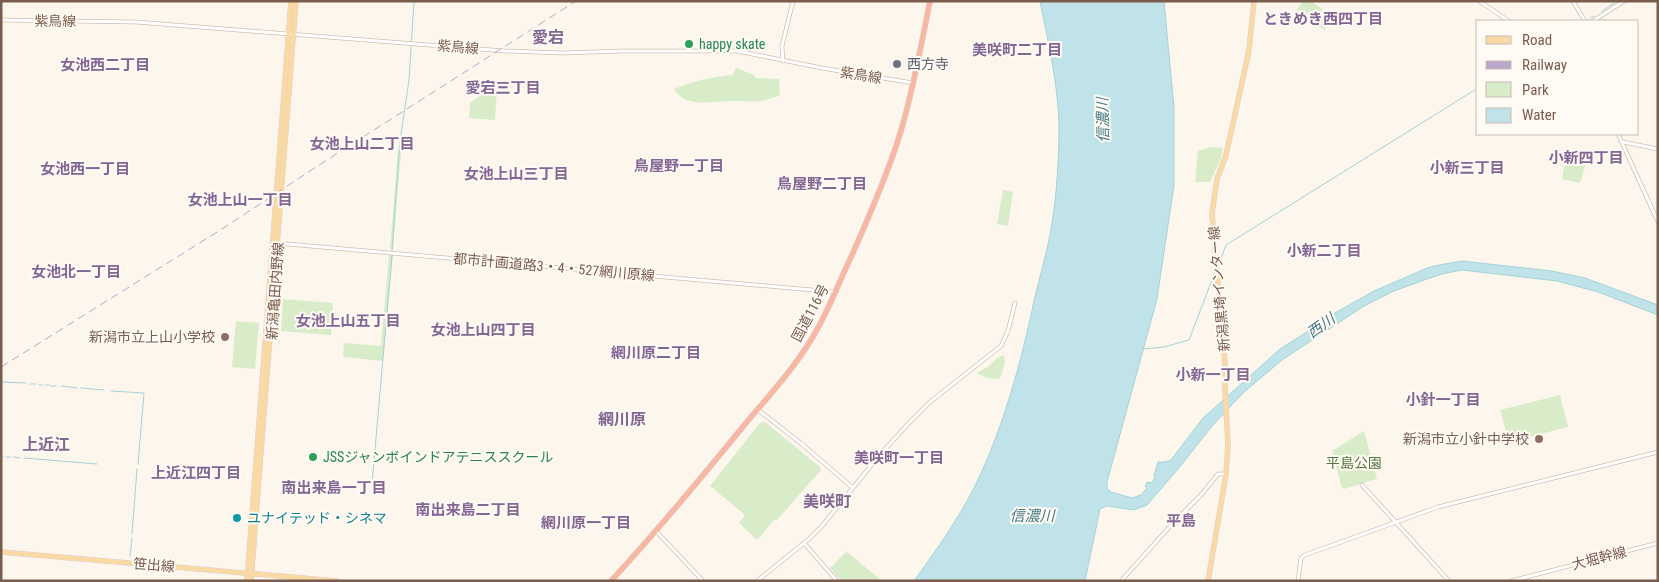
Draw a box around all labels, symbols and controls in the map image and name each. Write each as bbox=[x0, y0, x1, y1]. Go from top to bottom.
district label: ときめき西四丁目 bbox=[1263, 10, 1383, 28]
street label: 紫鳥線 bbox=[34, 13, 76, 29]
legend bbox=[1476, 20, 1639, 135]
district label: 愛宕 bbox=[532, 28, 564, 47]
text: Road bbox=[1522, 31, 1552, 49]
place label: happy skate bbox=[699, 36, 766, 52]
street label: 紫鳥線 bbox=[436, 37, 480, 57]
marker: happy skate bbox=[683, 38, 695, 50]
district label: 美咲町二丁目 bbox=[972, 41, 1062, 59]
district label: 女池西二丁目 bbox=[60, 56, 150, 74]
place label: 西方寺 bbox=[907, 56, 949, 72]
text: Railway bbox=[1522, 56, 1567, 74]
marker: 西方寺 bbox=[891, 58, 903, 70]
street label: 紫鳥線 bbox=[839, 64, 883, 86]
district label: 愛宕三丁目 bbox=[465, 79, 541, 97]
text: Park bbox=[1522, 81, 1549, 99]
water label: 信濃川 bbox=[1094, 95, 1112, 143]
text: Water bbox=[1522, 106, 1557, 124]
district label: 女池上山二丁目 bbox=[309, 135, 415, 153]
district label: 小新四丁目 bbox=[1548, 149, 1624, 167]
district label: 鳥屋野一丁目 bbox=[634, 157, 724, 175]
district label: 小新三丁目 bbox=[1429, 159, 1505, 177]
district label: 女池西一丁目 bbox=[40, 160, 130, 178]
district label: 女池上山三丁目 bbox=[463, 165, 569, 183]
district label: 鳥屋野二丁目 bbox=[777, 175, 867, 193]
district label: 女池上山一丁目 bbox=[187, 191, 293, 209]
street label: 新潟黒埼インター線 bbox=[1206, 226, 1232, 352]
street label: 新潟亀田内野線 bbox=[264, 242, 286, 340]
district label: 小新二丁目 bbox=[1286, 242, 1362, 260]
street label: 都市計画道路3・4・527網川原線 bbox=[452, 250, 656, 284]
district label: 女池北一丁目 bbox=[31, 263, 121, 281]
street label: 国道116号 bbox=[788, 282, 832, 344]
water label: 西川 bbox=[1304, 309, 1340, 342]
district label: 女池上山五丁目 bbox=[295, 312, 401, 330]
district label: 女池上山四丁目 bbox=[430, 321, 536, 339]
place label: 新潟市立上山小学校 bbox=[89, 329, 215, 345]
marker: 新潟市立上山小学校 bbox=[219, 331, 231, 343]
district label: 網川原二丁目 bbox=[611, 344, 701, 362]
district label: 小新一丁目 bbox=[1175, 366, 1251, 384]
district label: 小針一丁目 bbox=[1405, 391, 1481, 409]
district label: 網川原 bbox=[598, 410, 646, 429]
place label: 新潟市立小針中学校 bbox=[1403, 431, 1529, 447]
marker: 新潟市立小針中学校 bbox=[1533, 433, 1545, 445]
district label: 上近江 bbox=[22, 435, 70, 454]
place label: JSSジャンボインドアテニススクール bbox=[323, 449, 554, 465]
district label: 美咲町一丁目 bbox=[854, 449, 944, 467]
marker: JSSジャンボインドアテニススクール bbox=[307, 451, 319, 463]
park label: 平島公園 bbox=[1326, 455, 1382, 471]
district label: 上近江四丁目 bbox=[151, 464, 241, 482]
district label: 南出来島一丁目 bbox=[281, 479, 387, 497]
district label: 美咲町 bbox=[803, 492, 851, 511]
district label: 南出来島二丁目 bbox=[415, 501, 521, 519]
water label: 信濃川 bbox=[1009, 507, 1056, 525]
place label: ユナイテッド・シネマ bbox=[247, 510, 387, 526]
marker: ユナイテッド・シネマ bbox=[231, 512, 243, 524]
district label: 平島 bbox=[1166, 512, 1196, 530]
district label: 網川原一丁目 bbox=[541, 514, 631, 532]
street label: 大堀幹線 bbox=[1570, 543, 1628, 573]
street label: 笹出線 bbox=[132, 555, 176, 575]

